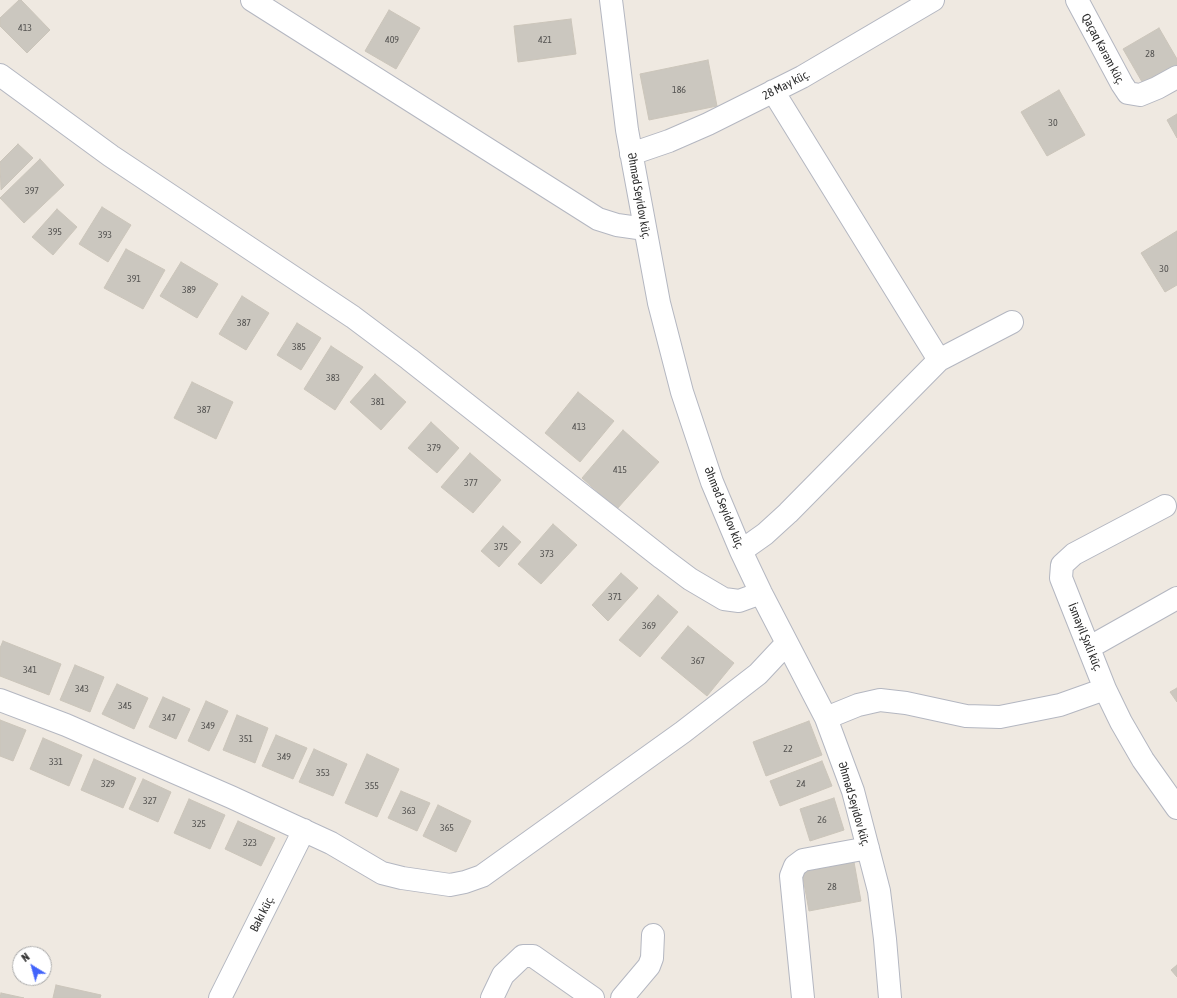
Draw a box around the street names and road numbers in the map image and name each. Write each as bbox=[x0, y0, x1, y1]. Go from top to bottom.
street label: Qaçaq Kərəm küç. bbox=[1078, 11, 1128, 87]
street label: 28 May küç. bbox=[760, 67, 812, 103]
street label: Əhməd Seyidov küç. bbox=[624, 152, 654, 240]
street label: Əhməd Seyidov küç. bbox=[701, 465, 747, 551]
street label: İsmayil Şıxli küç. bbox=[1065, 601, 1105, 673]
street label: Əhməd Seyidov küç. bbox=[835, 760, 873, 848]
street label: Bakı küç. bbox=[247, 894, 277, 934]

